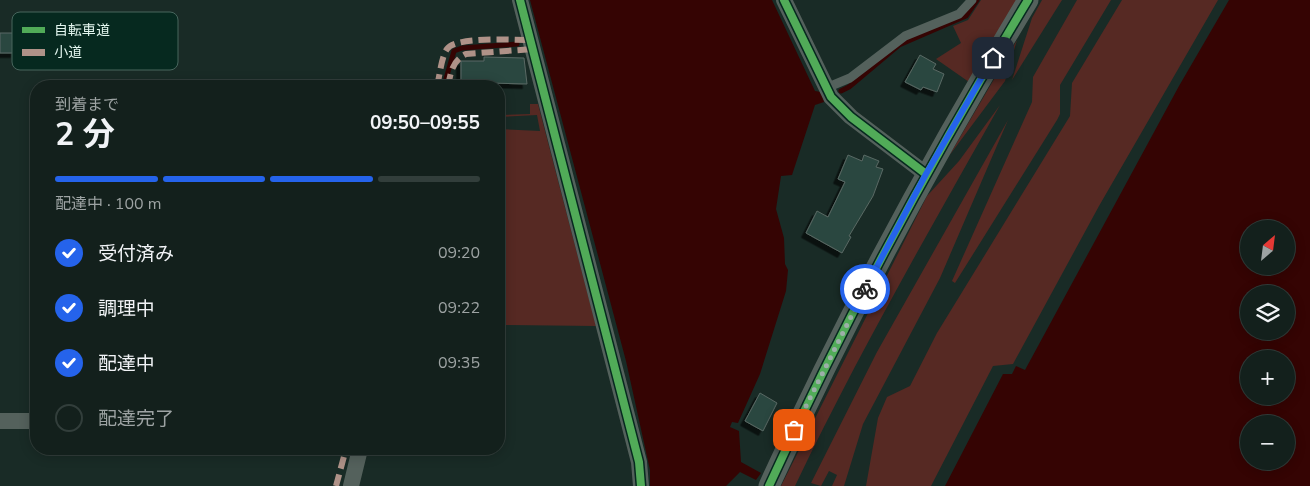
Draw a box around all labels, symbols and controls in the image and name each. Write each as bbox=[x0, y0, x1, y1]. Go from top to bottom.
legend bbox=[12, 12, 178, 70]
text: 自転車道 bbox=[54, 21, 110, 40]
pin bbox=[972, 37, 1014, 79]
text: 小道 bbox=[54, 43, 82, 62]
icon: home bbox=[979, 44, 1007, 72]
text: 到着まで bbox=[55, 94, 119, 116]
text: 09:50–09:55 bbox=[370, 110, 480, 136]
text: 2 分 bbox=[55, 113, 115, 156]
text: 配達中 · 100 m bbox=[55, 193, 161, 215]
north arrow bbox=[1240, 220, 1295, 275]
map controls bbox=[1240, 220, 1295, 470]
icon: check bbox=[55, 239, 83, 267]
text: 受付済み bbox=[98, 241, 174, 267]
text: 09:20 bbox=[438, 242, 480, 264]
courier bbox=[840, 264, 890, 314]
icon: bike bbox=[851, 275, 879, 303]
button: layers bbox=[1240, 285, 1295, 340]
icon: check bbox=[55, 294, 83, 322]
text: 調理中 bbox=[98, 296, 155, 322]
text: 09:22 bbox=[438, 297, 480, 319]
icon: check bbox=[55, 349, 83, 377]
button: + bbox=[1240, 350, 1295, 405]
text: 配達中 bbox=[98, 351, 155, 377]
text: 09:35 bbox=[438, 352, 480, 374]
text: 配達完了 bbox=[98, 406, 174, 432]
pin bbox=[773, 409, 815, 451]
button: − bbox=[1240, 415, 1295, 470]
icon: bag bbox=[780, 416, 808, 444]

